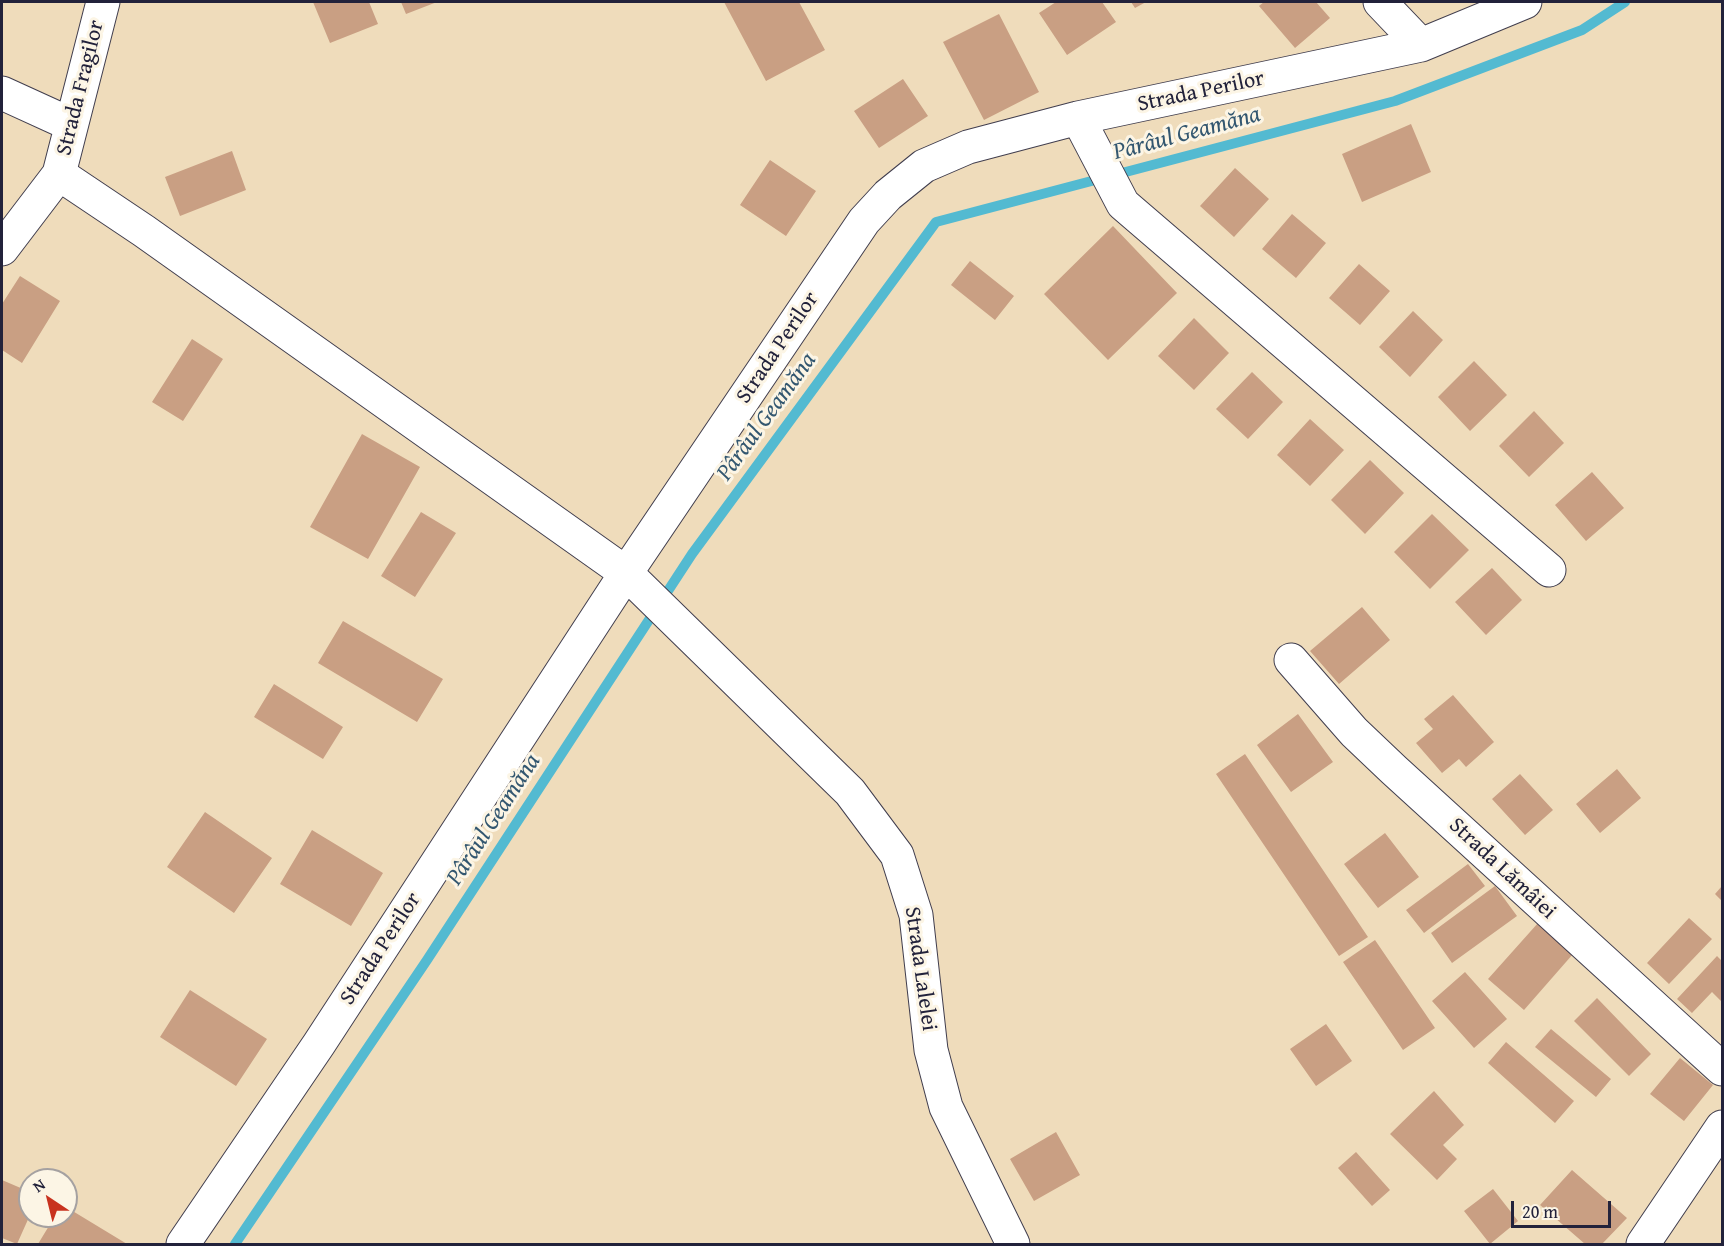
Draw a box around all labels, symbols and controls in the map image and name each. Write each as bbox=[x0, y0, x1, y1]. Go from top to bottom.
street label: Strada Fragilor bbox=[51, 18, 111, 158]
street label: Strada Perilor bbox=[1135, 66, 1267, 118]
water label: Pârâul Geamăna bbox=[1110, 101, 1264, 167]
street label: Strada Perilor bbox=[731, 287, 825, 409]
water label: Pârâul Geamăna bbox=[711, 347, 823, 487]
water label: Pârâul Geamăna bbox=[441, 749, 547, 891]
street label: Strada Lămâiei bbox=[1443, 813, 1561, 925]
street label: Strada Perilor bbox=[335, 888, 427, 1010]
street label: Strada Lalelei bbox=[898, 905, 942, 1033]
north arrow bbox=[18, 1168, 78, 1228]
text: N bbox=[28, 1172, 50, 1198]
scale bar bbox=[1514, 1189, 1614, 1227]
text: 20 m bbox=[1522, 1198, 1558, 1225]

